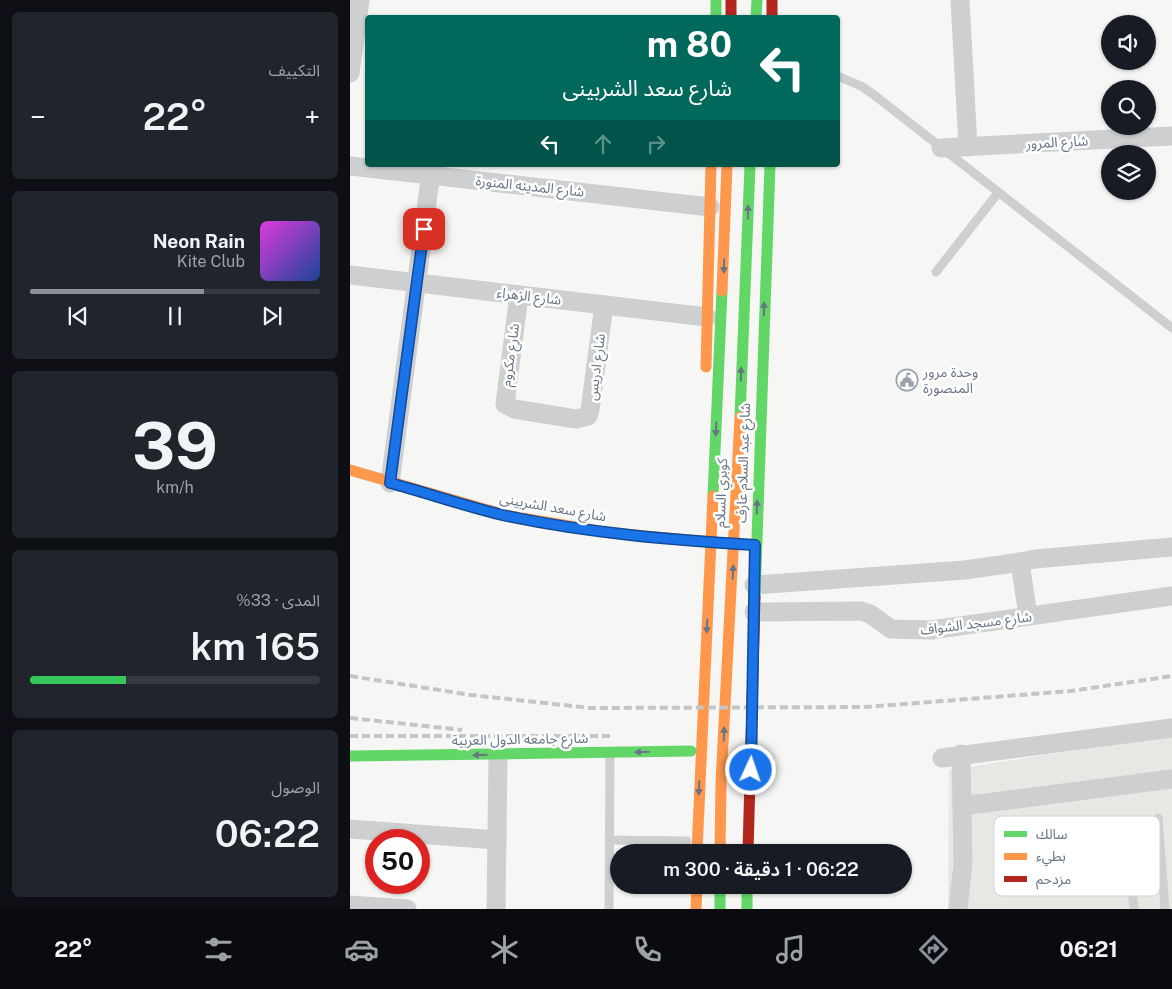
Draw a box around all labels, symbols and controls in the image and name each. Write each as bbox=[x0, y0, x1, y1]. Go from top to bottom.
map controls bbox=[1101, 15, 1156, 200]
button: sound bbox=[1101, 15, 1156, 70]
text: 80 m bbox=[647, 24, 732, 65]
icon: left bbox=[750, 35, 815, 100]
text: التكييف bbox=[268, 61, 320, 80]
text: شارع سعد الشربينى bbox=[562, 75, 732, 101]
button: search bbox=[1101, 80, 1156, 135]
text: 22° bbox=[143, 94, 207, 139]
text: − bbox=[30, 100, 46, 133]
text: + bbox=[304, 100, 320, 133]
icon: left bbox=[536, 130, 564, 158]
icon: ahead bbox=[589, 130, 617, 158]
icon: right bbox=[642, 130, 670, 158]
street label: شارع المرور bbox=[1024, 132, 1089, 155]
button: layers bbox=[1101, 145, 1156, 200]
street label: شارع المدينه المنورة bbox=[475, 172, 585, 203]
one-way arrow bbox=[744, 204, 752, 220]
pin bbox=[403, 208, 445, 250]
icon: arrive bbox=[410, 215, 438, 243]
text: Neon Rain bbox=[153, 230, 245, 252]
text: Kite Club bbox=[177, 252, 245, 271]
one-way arrow bbox=[719, 258, 727, 274]
street label: شارع الزهراء bbox=[495, 284, 562, 311]
one-way arrow bbox=[761, 301, 769, 317]
icon: previous bbox=[64, 302, 92, 330]
icon: pause bbox=[161, 302, 189, 330]
icon: next bbox=[258, 302, 286, 330]
street label: شارع مكروم bbox=[498, 322, 525, 388]
street label: شارع ادريس bbox=[584, 333, 611, 402]
place label: وحدة مرور المنصورة bbox=[922, 364, 978, 397]
one-way arrow bbox=[738, 366, 746, 382]
public building icon: وحدة مرور المنصورة bbox=[895, 368, 919, 392]
street label: شارع عبد السلام عارف bbox=[733, 403, 756, 524]
text: 39 bbox=[132, 407, 218, 484]
one-way arrow bbox=[712, 421, 720, 437]
street label: كوبري السلام bbox=[712, 458, 733, 528]
text: km/h bbox=[156, 478, 194, 497]
street label: شارع سعد الشربينى bbox=[498, 490, 608, 527]
one-way arrow bbox=[753, 498, 761, 514]
one-way arrow bbox=[729, 563, 737, 579]
text: المدى · 33% bbox=[236, 591, 320, 610]
street label: شارع مسجد الشواف bbox=[919, 608, 1033, 641]
one-way arrow bbox=[702, 618, 710, 634]
text: 165 km bbox=[191, 624, 320, 669]
one-way arrow bbox=[720, 726, 728, 742]
street label: شارع جامعه الدول العربية bbox=[451, 730, 589, 751]
position arrow bbox=[724, 743, 776, 795]
one-way arrow bbox=[634, 748, 650, 756]
one-way arrow bbox=[471, 751, 487, 759]
text: الوصول bbox=[271, 778, 320, 797]
one-way arrow bbox=[694, 780, 702, 796]
text: 06:22 bbox=[215, 811, 320, 856]
legend bbox=[994, 816, 1160, 896]
text: سالك bbox=[1036, 826, 1068, 842]
speed limit sign: 50 bbox=[365, 829, 430, 894]
text: بطيء bbox=[1036, 848, 1066, 867]
text: 06:22 · 1 دقيقة · 300 m bbox=[663, 858, 859, 880]
text: مزدحم bbox=[1036, 871, 1071, 890]
icon: filters bbox=[201, 932, 236, 967]
icon: car bbox=[344, 932, 379, 967]
icon: climate bbox=[487, 932, 522, 967]
icon: phone bbox=[630, 932, 665, 967]
icon: music bbox=[773, 932, 808, 967]
icon: directions bbox=[916, 932, 951, 967]
text: 22° bbox=[54, 936, 93, 962]
text: 06:21 bbox=[1060, 936, 1118, 962]

